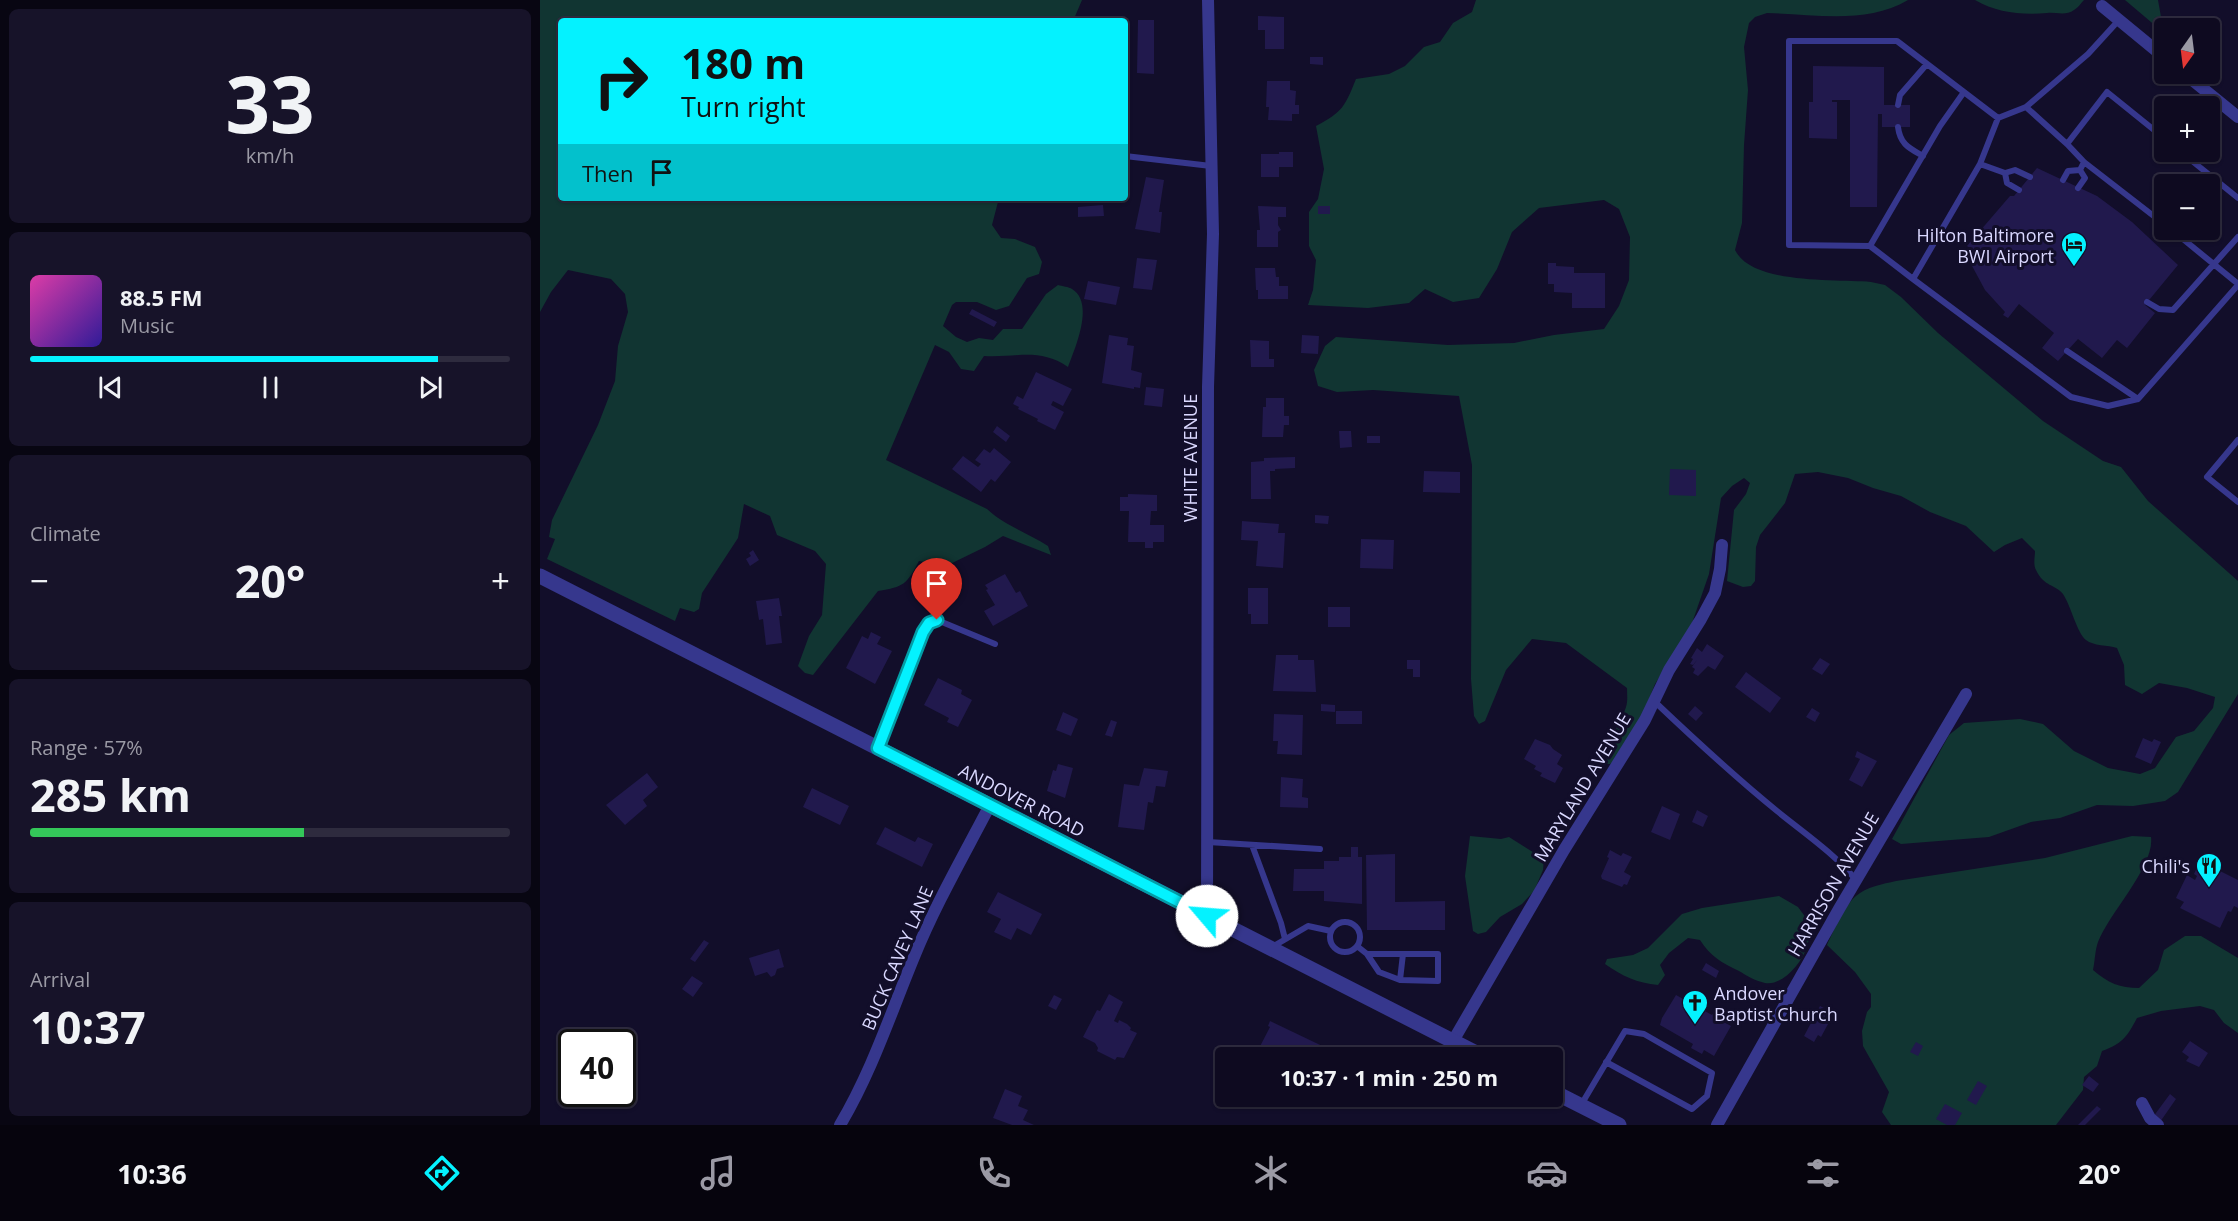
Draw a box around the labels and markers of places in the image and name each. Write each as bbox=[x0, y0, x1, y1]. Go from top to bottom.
place label: Hilton Baltimore BWI Airport bbox=[1917, 223, 2054, 268]
hotel icon: Hilton Baltimore BWI Airport bbox=[2059, 230, 2089, 268]
pin bbox=[911, 558, 962, 620]
restaurant icon: Chili's bbox=[2194, 851, 2224, 889]
place label: Chili's bbox=[2141, 854, 2190, 878]
place label: Andover Baptist Church bbox=[1714, 981, 1838, 1026]
church icon: Andover Baptist Church bbox=[1680, 988, 1710, 1026]

